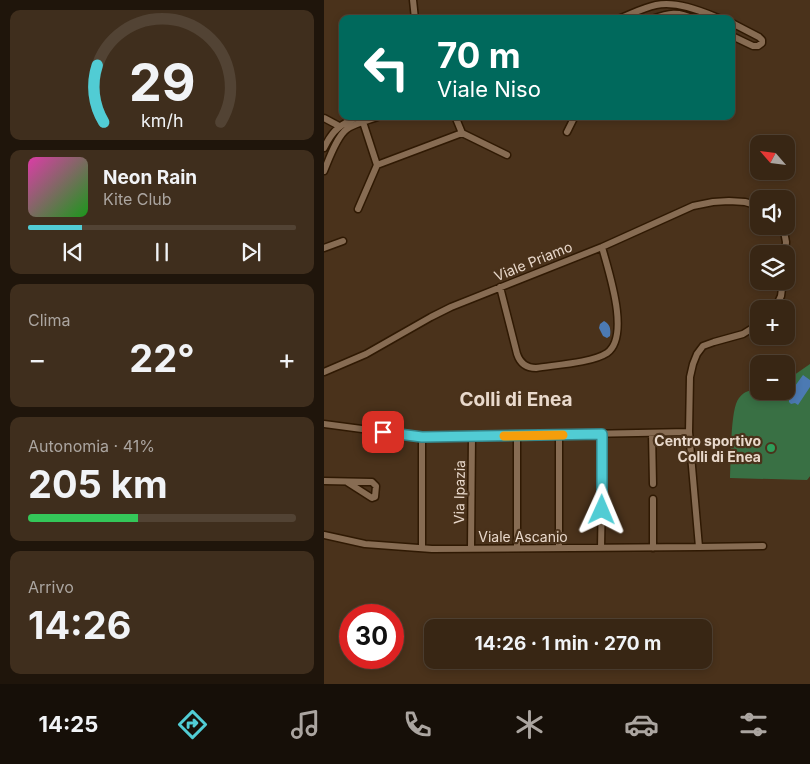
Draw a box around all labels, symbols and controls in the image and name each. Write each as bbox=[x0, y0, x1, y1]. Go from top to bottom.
text: 70 m bbox=[437, 34, 521, 76]
icon: left bbox=[354, 35, 419, 100]
text: 29 bbox=[129, 51, 195, 114]
text: Viale Niso bbox=[437, 76, 541, 102]
text: km/h bbox=[141, 110, 183, 131]
north arrow bbox=[750, 135, 795, 180]
map controls bbox=[750, 135, 795, 400]
text: Neon Rain bbox=[103, 166, 197, 189]
text: Kite Club bbox=[103, 189, 172, 209]
button: sound bbox=[750, 190, 795, 235]
icon: previous bbox=[59, 238, 87, 266]
icon: pause bbox=[148, 238, 176, 266]
icon: next bbox=[237, 238, 265, 266]
street label: Viale Priamo bbox=[491, 238, 575, 284]
button: layers bbox=[750, 245, 795, 290]
button: + bbox=[750, 300, 795, 345]
text: Clima bbox=[28, 310, 70, 330]
text: 22° bbox=[129, 335, 195, 381]
text: − bbox=[28, 342, 47, 376]
text: + bbox=[277, 342, 296, 376]
button: − bbox=[750, 355, 795, 400]
district label: Colli di Enea bbox=[459, 388, 573, 411]
pin bbox=[362, 411, 404, 453]
icon: arrive bbox=[369, 418, 397, 446]
place label: Centro sportivo Colli di Enea bbox=[654, 432, 761, 465]
text: Autonomia · 41% bbox=[28, 436, 155, 456]
marker: Centro sportivo Colli di Enea bbox=[765, 442, 777, 454]
street label: Via Ipazia bbox=[450, 460, 468, 524]
text: 205 km bbox=[28, 461, 168, 507]
position arrow bbox=[575, 483, 627, 535]
street label: Viale Ascanio bbox=[478, 528, 568, 545]
text: Arrivo bbox=[28, 577, 74, 597]
text: 14:26 bbox=[28, 602, 131, 648]
speed limit sign: 30 bbox=[339, 604, 404, 669]
text: 14:26 · 1 min · 270 m bbox=[475, 632, 661, 655]
icon: directions bbox=[175, 707, 210, 742]
icon: music bbox=[288, 707, 323, 742]
icon: phone bbox=[400, 707, 435, 742]
icon: climate bbox=[512, 707, 547, 742]
icon: car bbox=[624, 707, 659, 742]
icon: filters bbox=[736, 707, 771, 742]
text: 14:25 bbox=[39, 711, 98, 737]

